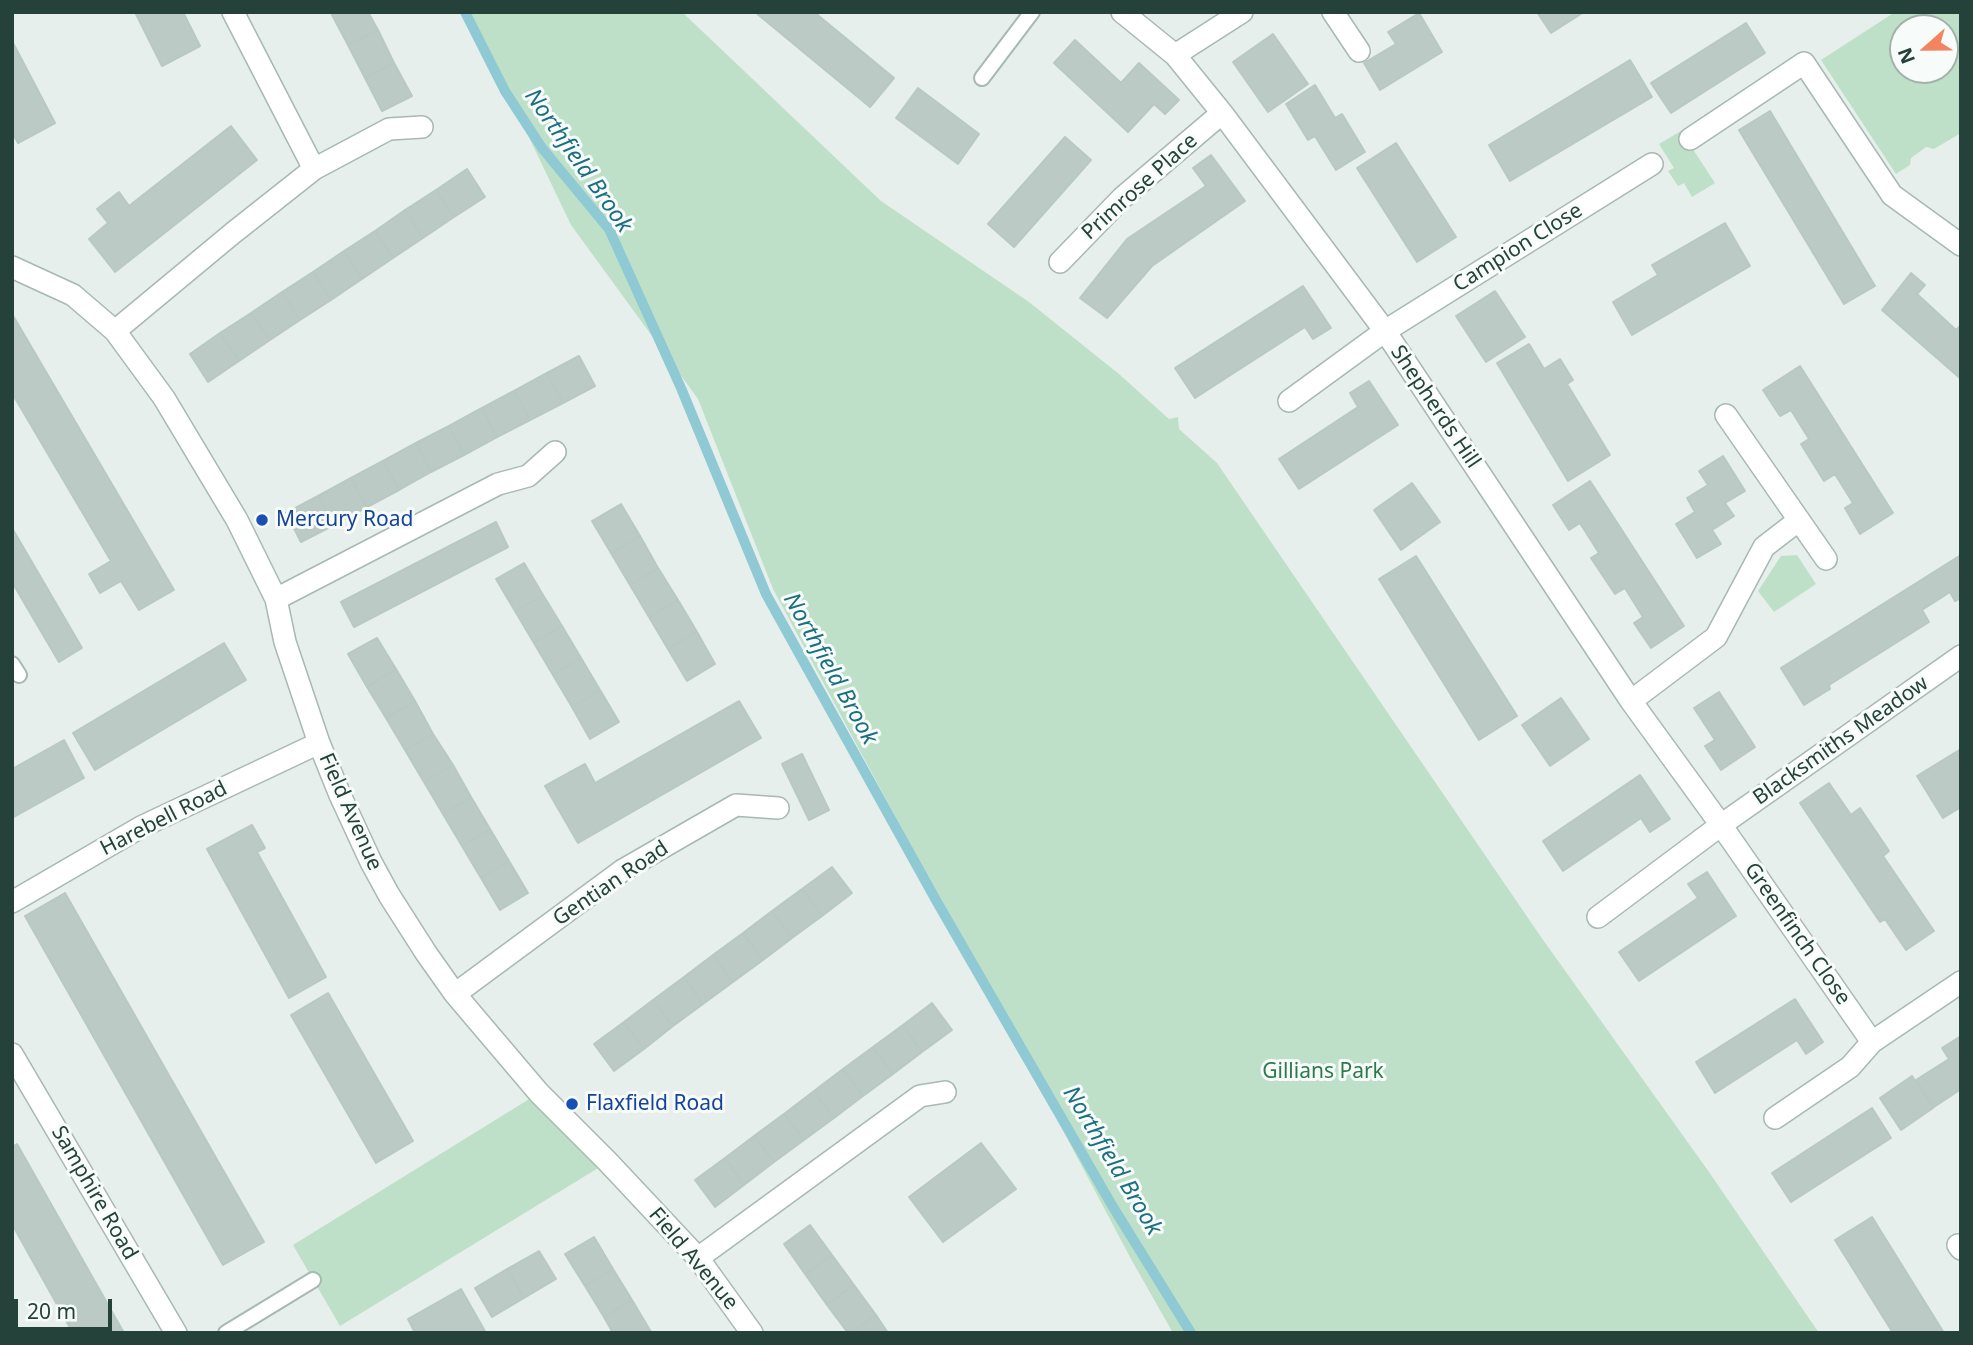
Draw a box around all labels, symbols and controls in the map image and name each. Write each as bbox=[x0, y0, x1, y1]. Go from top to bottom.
north arrow bbox=[1889, 14, 1959, 84]
text: N bbox=[1891, 44, 1921, 68]
water label: Northfield Brook bbox=[518, 84, 638, 238]
street label: Primrose Place bbox=[1077, 129, 1203, 245]
street label: Campion Close bbox=[1449, 198, 1587, 298]
street label: Shepherds Hill bbox=[1385, 341, 1485, 473]
place label: Mercury Road bbox=[276, 507, 414, 533]
marker: Mercury Road bbox=[254, 512, 270, 528]
water label: Northfield Brook bbox=[777, 588, 883, 750]
street label: Blacksmiths Meadow bbox=[1749, 671, 1933, 811]
street label: Field Avenue bbox=[313, 749, 387, 875]
street label: Harebell Road bbox=[96, 776, 232, 862]
street label: Gentian Road bbox=[548, 836, 674, 932]
street label: Greenfinch Close bbox=[1739, 858, 1855, 1010]
park label: Gillians Park bbox=[1262, 1059, 1384, 1085]
water label: Northfield Brook bbox=[1057, 1081, 1167, 1241]
place label: Flaxfield Road bbox=[586, 1091, 724, 1117]
marker: Flaxfield Road bbox=[564, 1096, 580, 1112]
street label: Samphire Road bbox=[46, 1122, 142, 1264]
street label: Field Avenue bbox=[643, 1203, 743, 1315]
scale bar bbox=[18, 1286, 116, 1330]
text: 20 m bbox=[27, 1297, 76, 1325]

